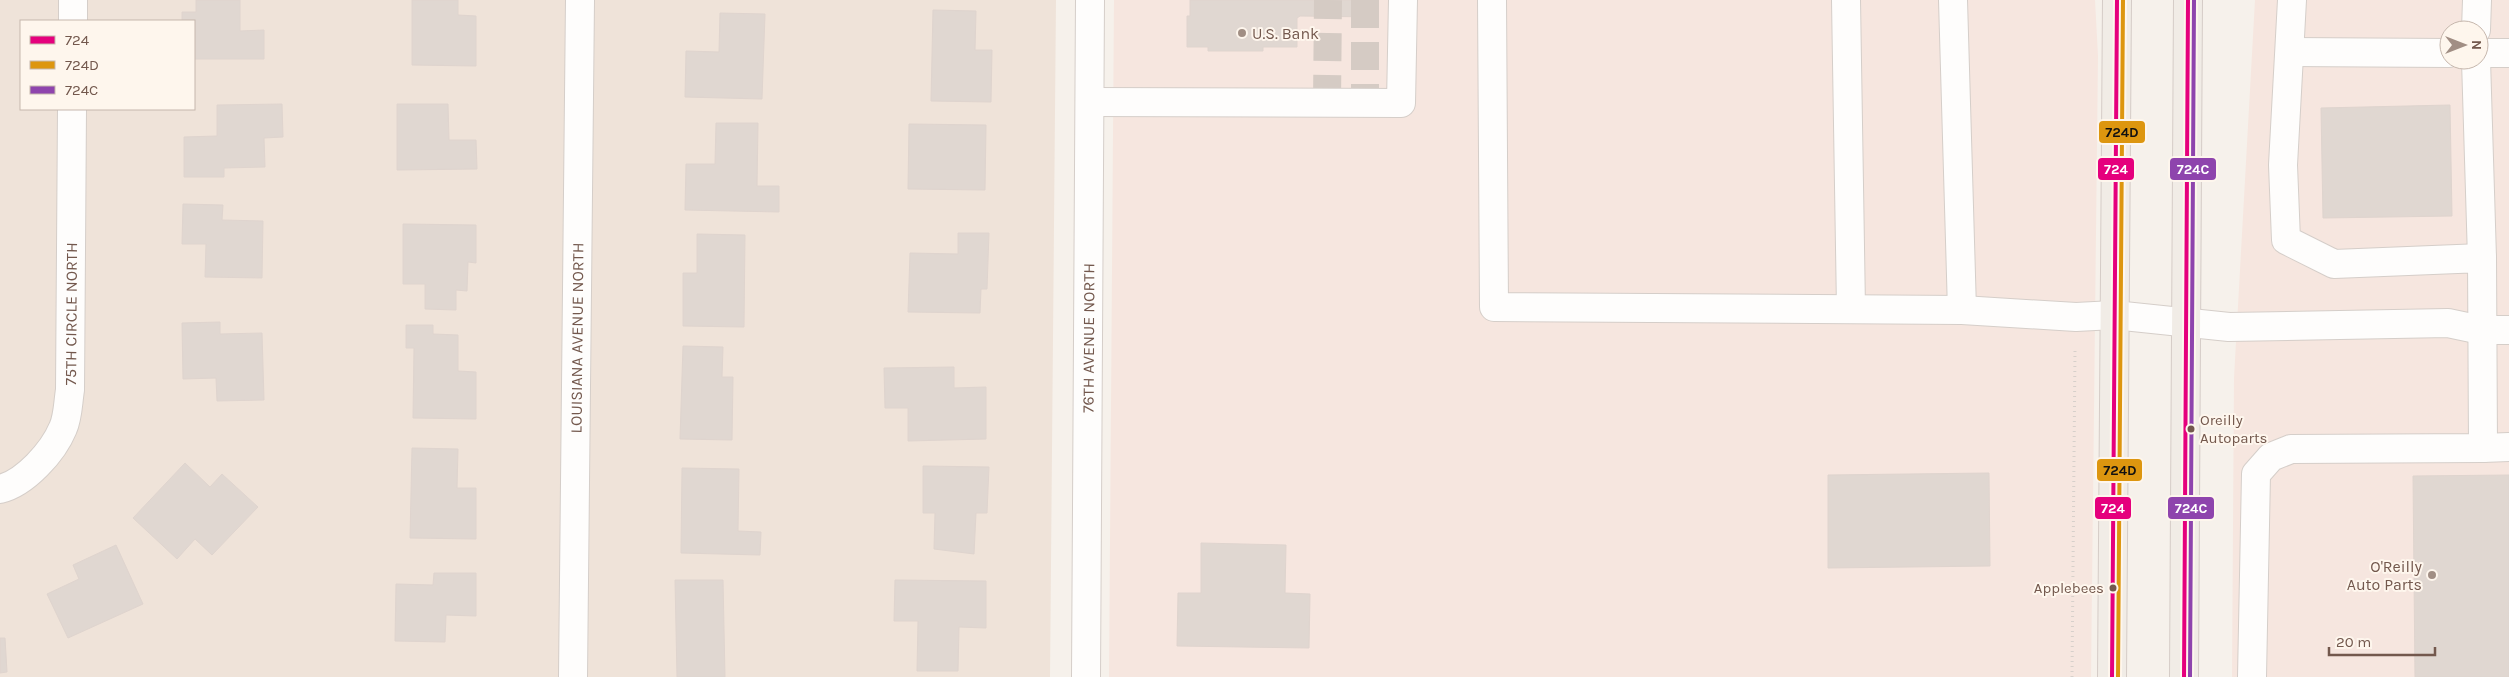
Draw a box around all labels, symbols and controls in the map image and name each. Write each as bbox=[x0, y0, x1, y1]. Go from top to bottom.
legend bbox=[20, 20, 195, 110]
north arrow bbox=[2439, 20, 2489, 70]
place label: U.S. Bank bbox=[1252, 24, 1319, 43]
marker: U.S. Bank bbox=[1236, 27, 1248, 39]
text: 724 bbox=[65, 31, 90, 49]
text: N bbox=[2468, 40, 2485, 50]
text: 724D bbox=[65, 56, 99, 74]
text: 724C bbox=[65, 81, 98, 99]
line badge: 724D bbox=[2098, 120, 2146, 144]
text: 724D bbox=[2105, 124, 2139, 141]
line badge: 724 bbox=[2097, 157, 2135, 181]
line badge: 724C bbox=[2169, 157, 2217, 181]
text: 724 bbox=[2104, 161, 2129, 178]
text: 724C bbox=[2177, 161, 2209, 178]
street label: 75TH CIRCLE NORTH bbox=[61, 242, 81, 386]
street label: LOUISIANA AVENUE NORTH bbox=[566, 242, 587, 434]
street label: 76TH AVENUE NORTH bbox=[1078, 263, 1098, 413]
place label: Oreilly Autoparts bbox=[2200, 411, 2268, 447]
marker: Oreilly Autoparts bbox=[2186, 424, 2196, 434]
line badge: 724D bbox=[2096, 458, 2143, 482]
text: 724D bbox=[2103, 462, 2137, 479]
line badge: 724 bbox=[2094, 496, 2132, 520]
line badge: 724C bbox=[2167, 496, 2215, 520]
text: 724 bbox=[2101, 500, 2126, 517]
text: 724C bbox=[2175, 500, 2207, 517]
place label: O'Reilly Auto Parts bbox=[2347, 557, 2423, 594]
marker: O'Reilly Auto Parts bbox=[2426, 569, 2438, 581]
place label: Applebees bbox=[2034, 579, 2104, 597]
marker: Applebees bbox=[2108, 583, 2118, 593]
scale bar bbox=[2329, 624, 2435, 656]
text: 20 m bbox=[2336, 633, 2371, 651]

